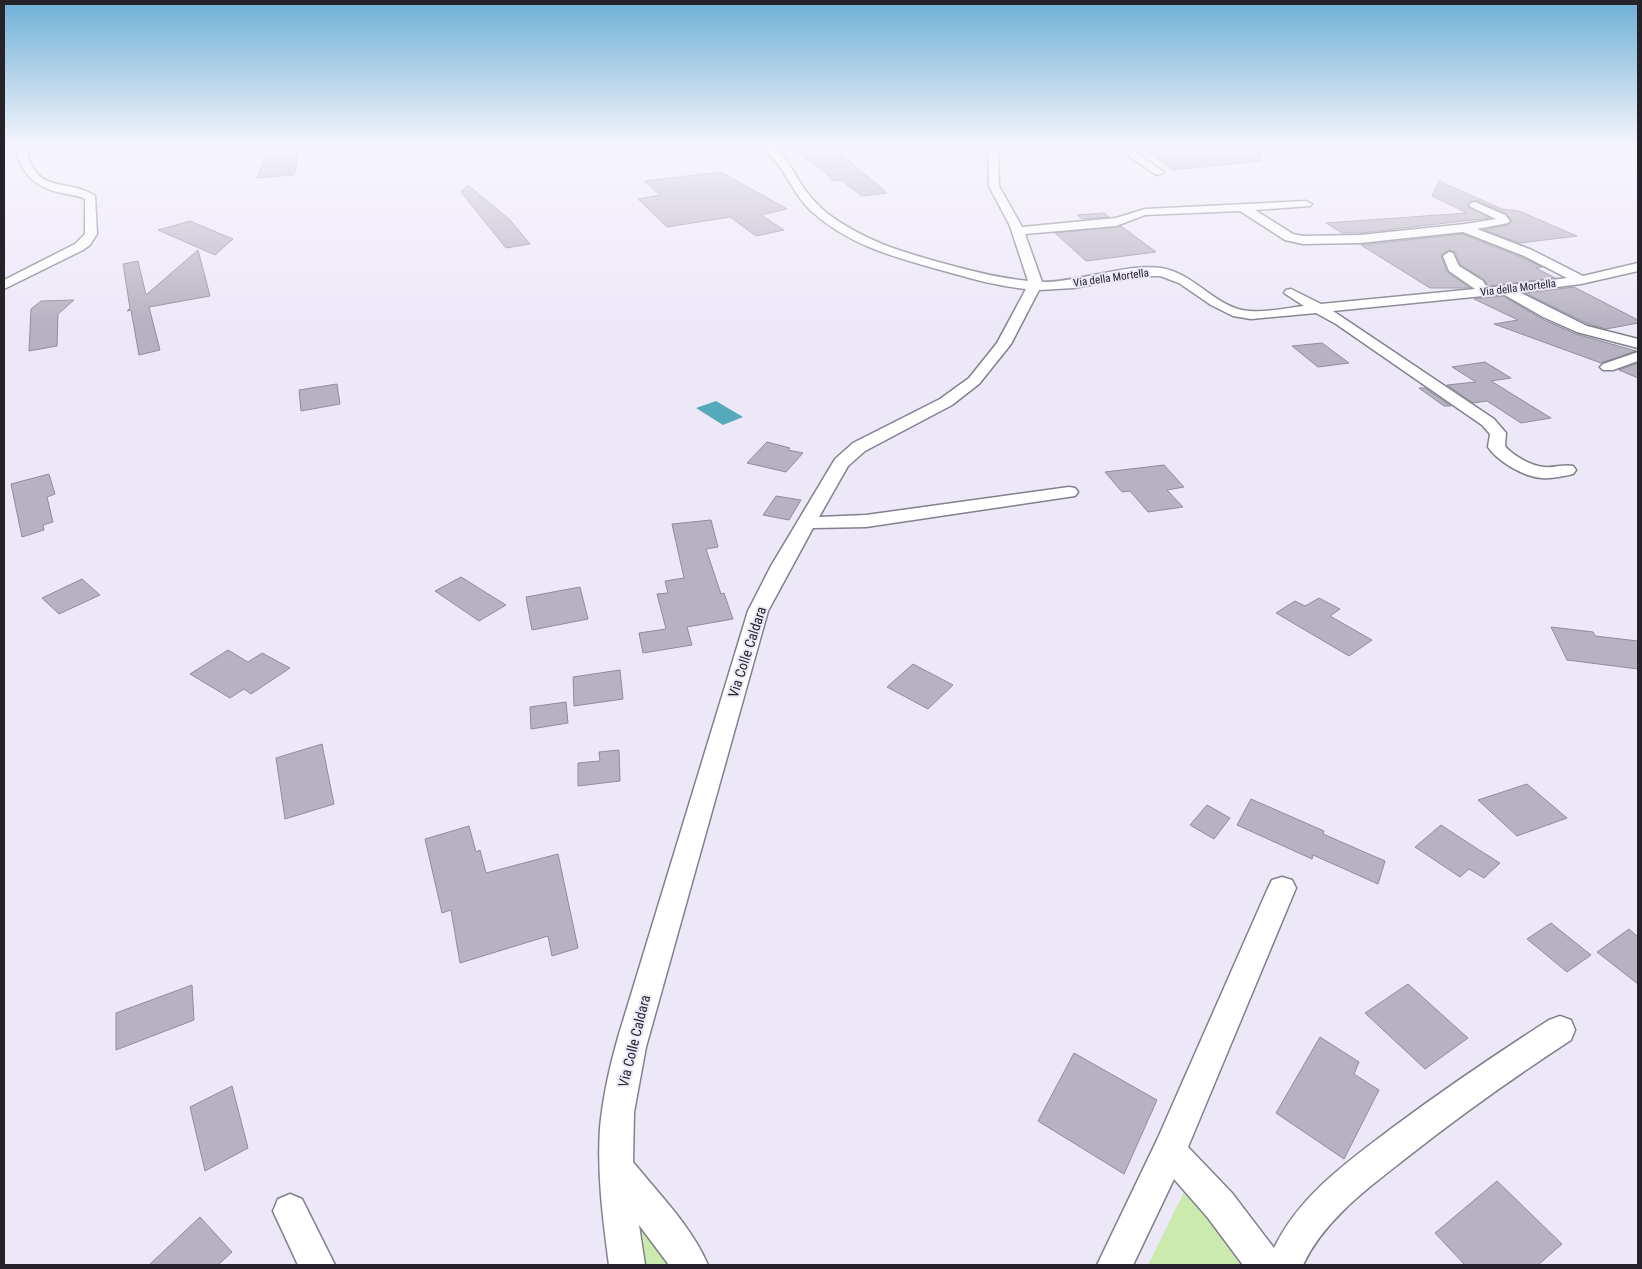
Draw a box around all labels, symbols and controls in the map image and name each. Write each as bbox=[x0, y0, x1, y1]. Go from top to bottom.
street label: Via della Mortella bbox=[1072, 266, 1150, 290]
street label: Via della Mortella bbox=[1479, 277, 1557, 299]
street label: Via Colle Caldara bbox=[725, 605, 769, 699]
street label: Via Colle Caldara bbox=[615, 993, 653, 1089]

